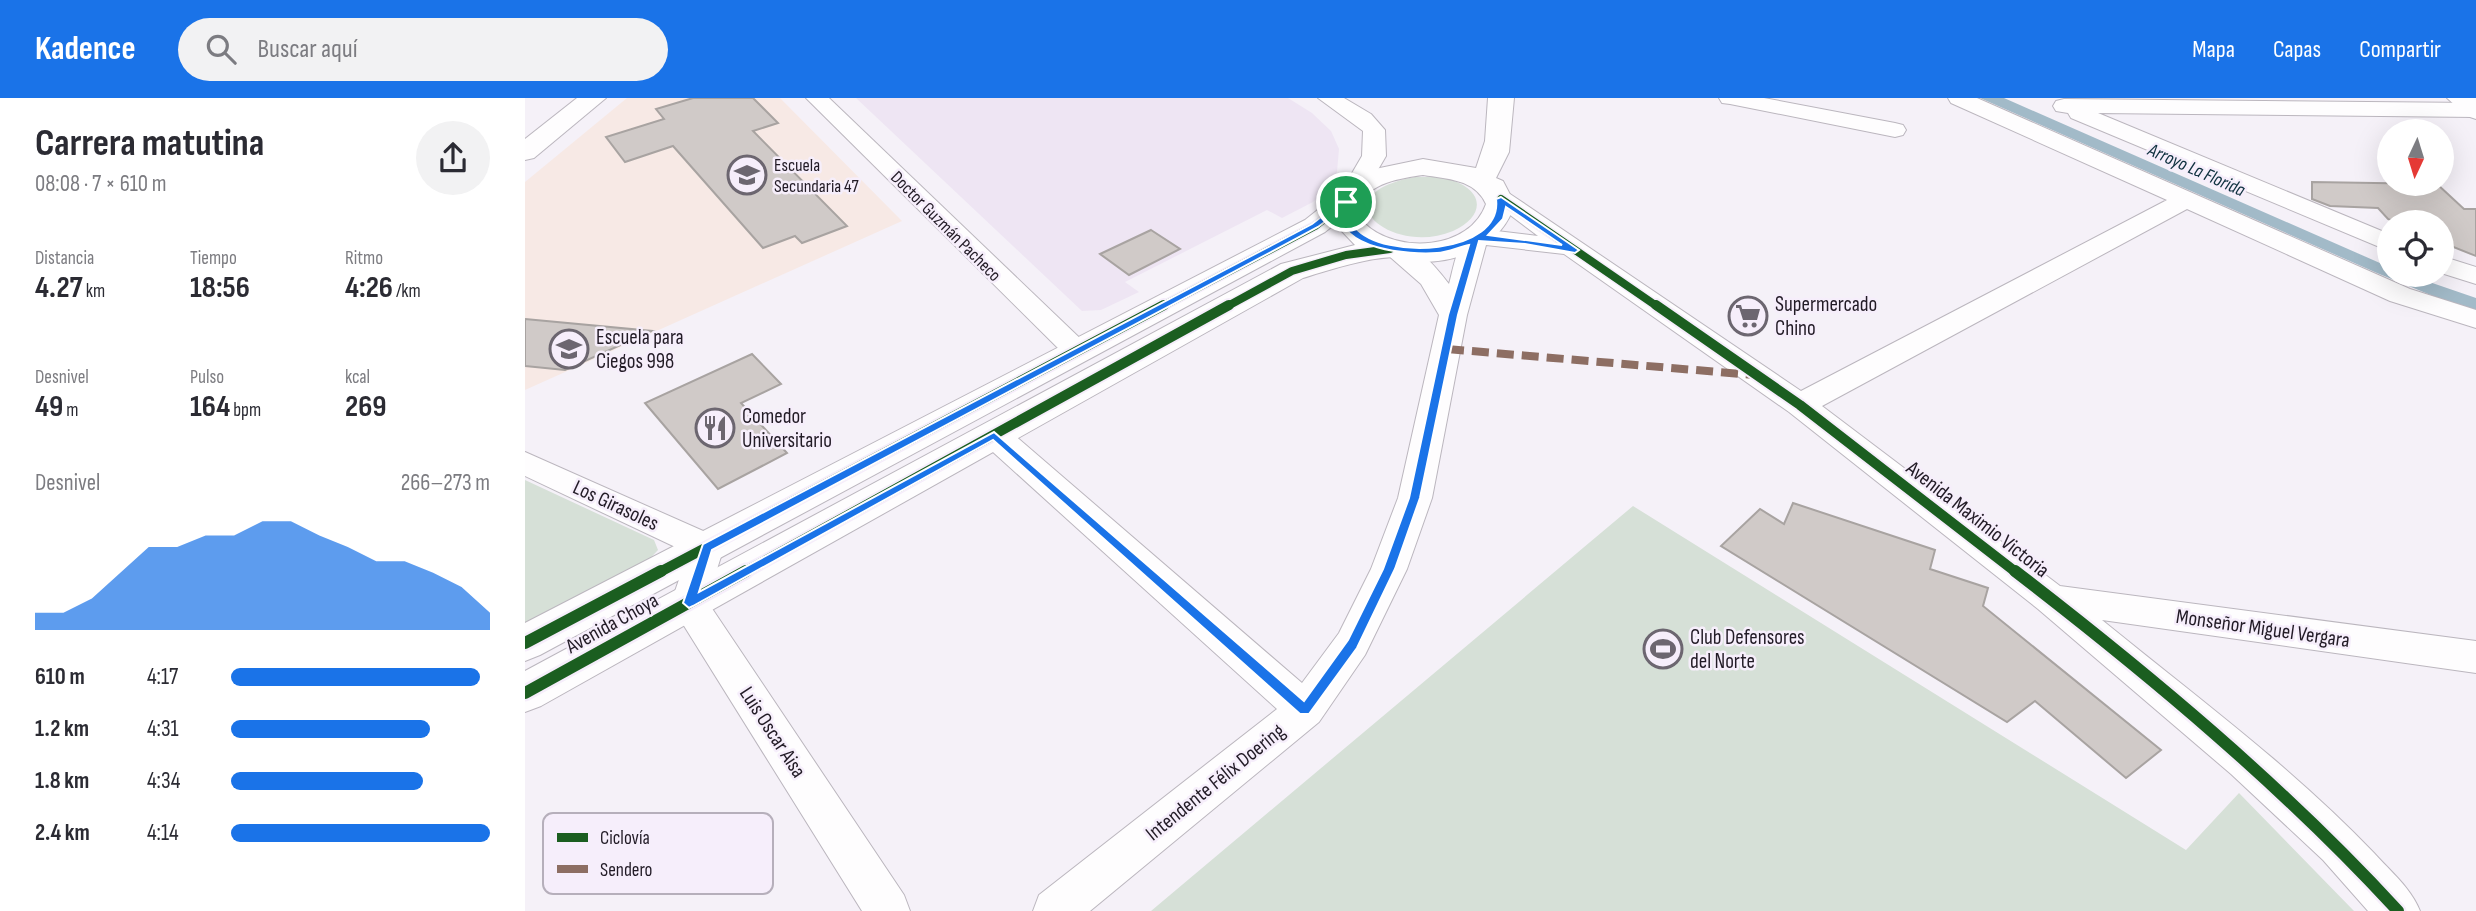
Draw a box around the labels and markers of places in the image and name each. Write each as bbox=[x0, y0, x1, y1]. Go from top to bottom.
school or university icon: Escuela Secundaria 47 bbox=[726, 154, 768, 196]
place label: Escuela Secundaria 47 bbox=[774, 155, 860, 197]
pin bbox=[1316, 172, 1376, 232]
place label: Supermercado Chino bbox=[1775, 292, 1877, 341]
supermarket icon: Supermercado Chino bbox=[1727, 295, 1769, 337]
place label: Escuela para Ciegos 998 bbox=[596, 325, 684, 374]
school or university icon: Escuela para Ciegos 998 bbox=[548, 328, 590, 370]
place label: Comedor Universitario bbox=[742, 404, 832, 453]
restaurant icon: Comedor Universitario bbox=[694, 407, 736, 449]
place label: Club Defensores del Norte bbox=[1690, 625, 1805, 674]
sports icon: Club Defensores del Norte bbox=[1642, 628, 1684, 670]

